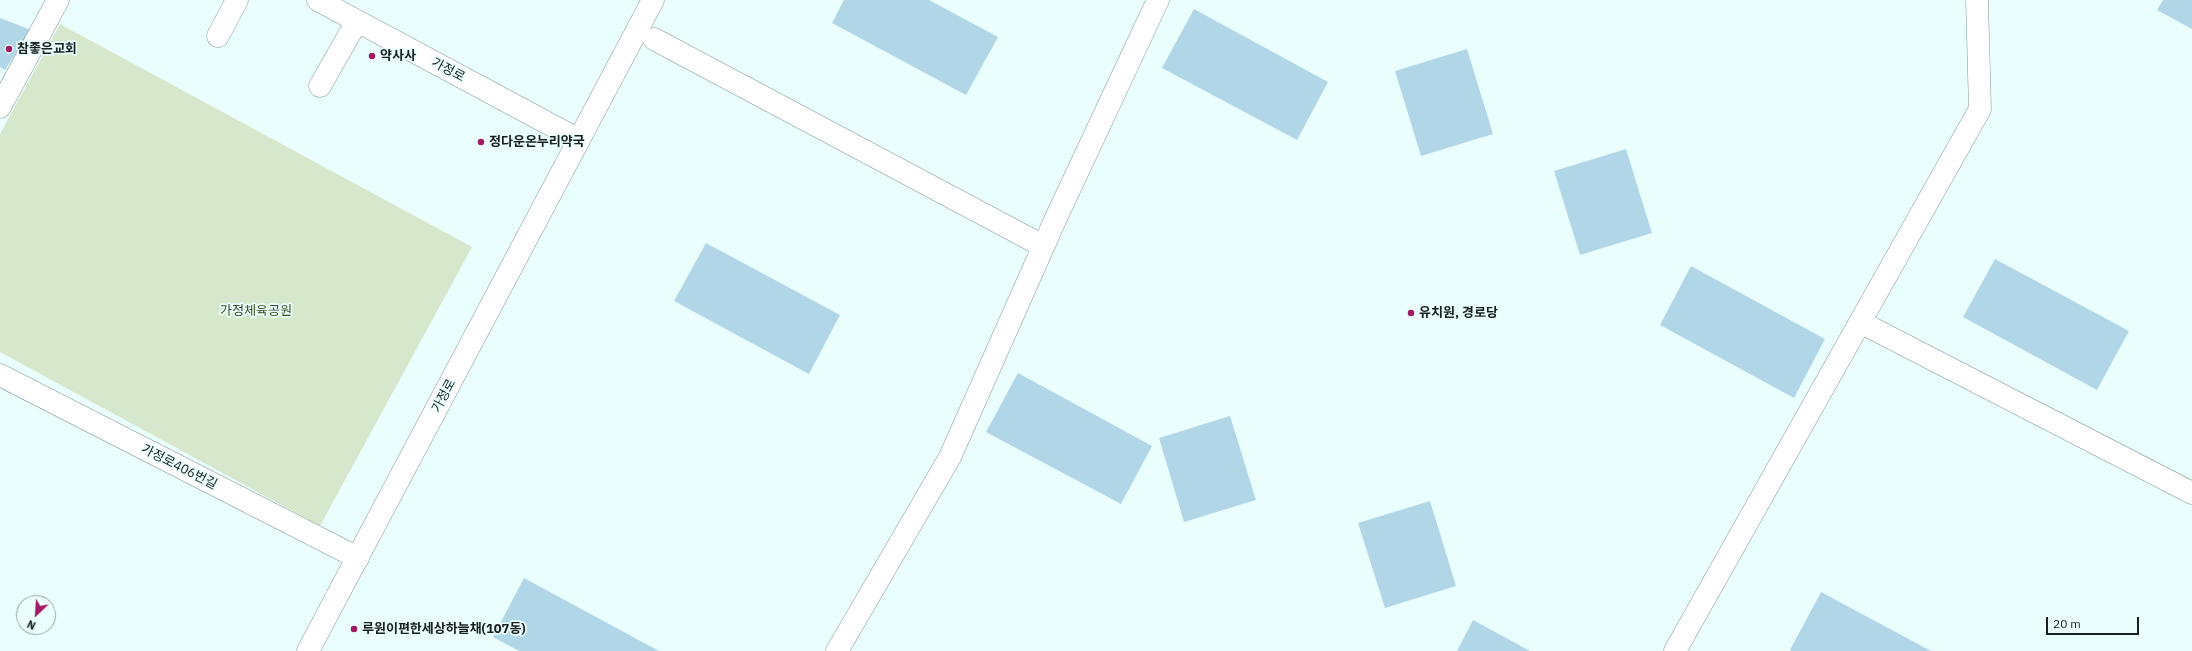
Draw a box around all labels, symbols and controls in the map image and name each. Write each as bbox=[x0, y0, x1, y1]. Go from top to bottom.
place label: 참좋은교회 bbox=[17, 41, 77, 57]
marker: 참좋은교회 bbox=[4, 44, 14, 54]
place label: 약사사 bbox=[380, 48, 416, 64]
marker: 약사사 bbox=[367, 51, 377, 61]
street label: 가정로 bbox=[428, 55, 468, 85]
place label: 정다운온누리약국 bbox=[489, 134, 585, 150]
marker: 정다운온누리약국 bbox=[476, 137, 486, 147]
park label: 가정체육공원 bbox=[220, 303, 292, 319]
place label: 유치원, 경로당 bbox=[1419, 305, 1498, 321]
marker: 유치원, 경로당 bbox=[1406, 308, 1416, 318]
street label: 가정로 bbox=[429, 376, 459, 416]
street label: 가정로406번길 bbox=[138, 441, 220, 493]
north arrow bbox=[16, 595, 56, 635]
scale bar bbox=[2048, 609, 2141, 635]
text: 20 m bbox=[2053, 616, 2081, 631]
text: N bbox=[25, 617, 38, 633]
place label: 루원이편한세상하늘채(107동) bbox=[362, 621, 526, 637]
marker: 루원이편한세상하늘채(107동) bbox=[349, 624, 359, 634]

